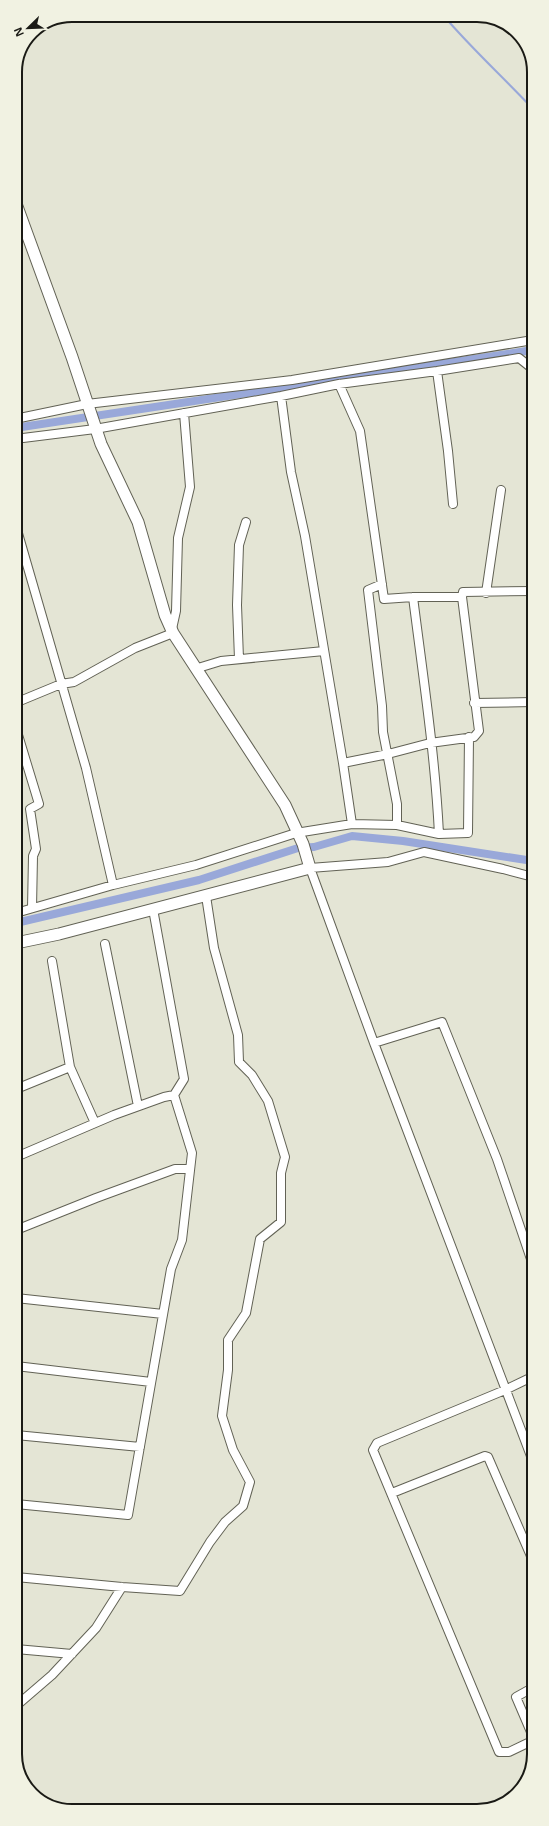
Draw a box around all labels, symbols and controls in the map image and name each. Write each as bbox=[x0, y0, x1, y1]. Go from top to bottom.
north arrow bbox=[8, 8, 48, 48]
text: N bbox=[10, 25, 27, 39]

